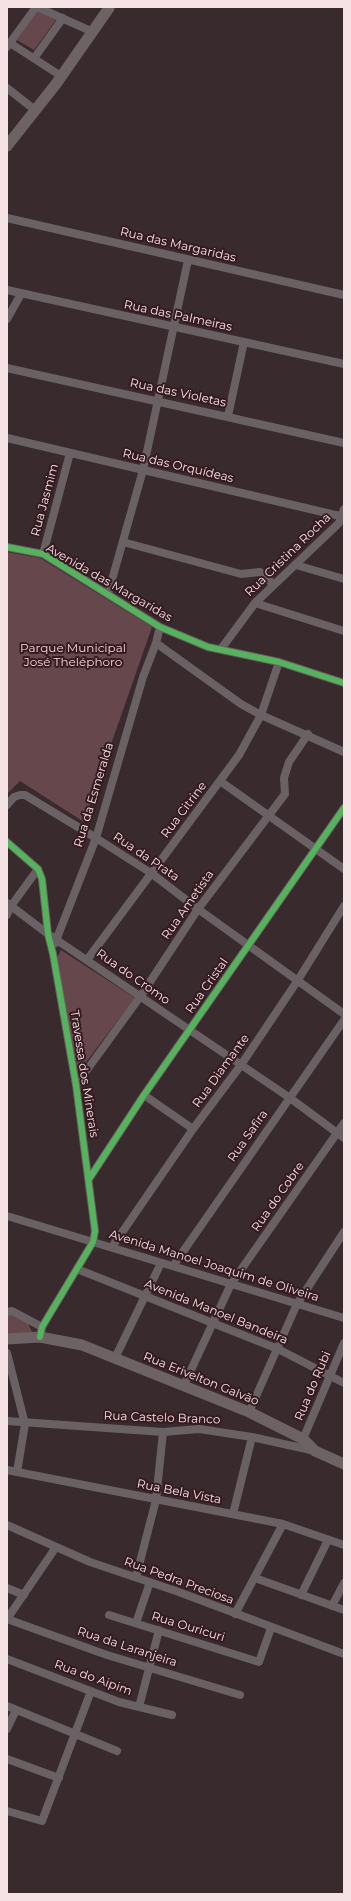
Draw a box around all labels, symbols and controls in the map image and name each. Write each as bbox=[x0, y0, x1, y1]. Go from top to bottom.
street label: Rua das Margaridas bbox=[119, 225, 237, 265]
street label: Rua das Palmeiras bbox=[123, 297, 233, 335]
street label: Rua das Violetas bbox=[129, 376, 227, 410]
street label: Rua das Orquídeas bbox=[121, 446, 235, 486]
street label: Rua Jasmim bbox=[28, 462, 62, 538]
street label: Rua Cristina Rocha bbox=[242, 510, 334, 600]
street label: Avenida das Margaridas bbox=[43, 541, 175, 625]
park label: Parque Municipal José Theléphoro bbox=[20, 641, 126, 669]
street label: Rua da Esmeralda bbox=[71, 741, 117, 849]
street label: Rua Citrine bbox=[158, 779, 210, 841]
street label: Rua da Prata bbox=[110, 830, 182, 884]
street label: Rua Ametista bbox=[159, 868, 217, 942]
street label: Rua do Cromo bbox=[93, 946, 173, 1008]
street label: Rua Cristal bbox=[183, 956, 231, 1016]
street label: Travessa dos Minerais bbox=[67, 1009, 101, 1139]
street label: Rua Diamante bbox=[190, 1032, 252, 1110]
street label: Rua Safira bbox=[225, 1107, 271, 1165]
street label: Rua do Cobre bbox=[249, 1159, 307, 1235]
street label: Avenida Manoel Joaquim de Oliveira bbox=[107, 1227, 321, 1305]
street label: Avenida Manoel Bandeira bbox=[142, 1277, 290, 1347]
street label: Rua Erivelton Galvão bbox=[141, 1349, 261, 1409]
street label: Rua do Rubi bbox=[292, 1349, 334, 1423]
street label: Rua Castelo Branco bbox=[103, 1409, 221, 1427]
street label: Rua Bela Vista bbox=[136, 1477, 222, 1507]
street label: Rua Pedra Preciosa bbox=[122, 1554, 236, 1608]
street label: Rua Ouricuri bbox=[150, 1609, 226, 1645]
street label: Rua da Laranjeira bbox=[75, 1624, 179, 1670]
street label: Rua do Aipim bbox=[52, 1657, 134, 1699]

